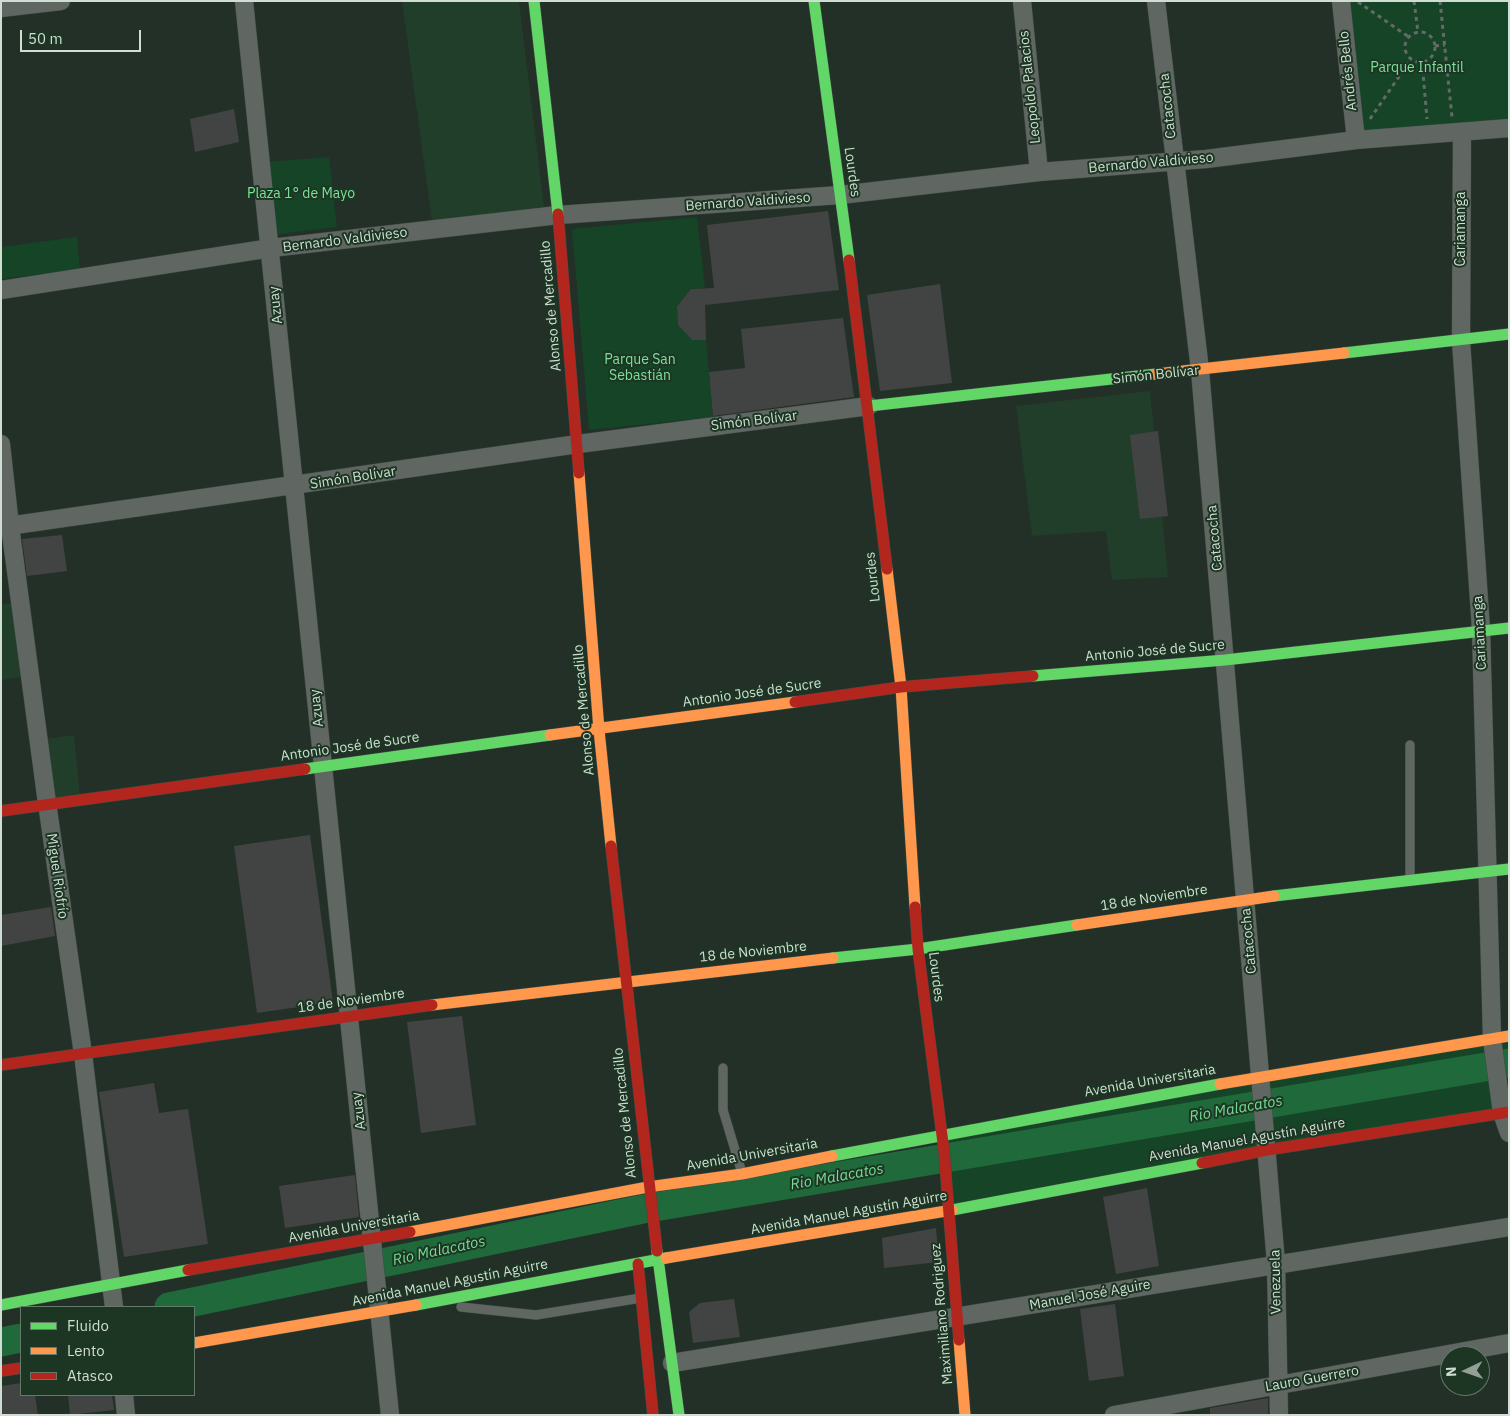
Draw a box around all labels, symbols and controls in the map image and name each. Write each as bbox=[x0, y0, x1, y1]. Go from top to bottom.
scale bar bbox=[22, 20, 144, 52]
text: 50 m bbox=[28, 29, 63, 48]
street label: Leopoldo Palacios bbox=[1016, 30, 1044, 144]
street label: Andrés Bello bbox=[1335, 30, 1361, 112]
park label: Parque Infantil bbox=[1370, 60, 1464, 76]
street label: Catacocha bbox=[1156, 72, 1180, 140]
street label: Lourdes bbox=[840, 146, 864, 198]
street label: Bernardo Valdivieso bbox=[1088, 149, 1214, 177]
park label: Plaza 1° de Mayo bbox=[247, 186, 355, 202]
street label: Bernardo Valdivieso bbox=[685, 189, 811, 215]
street label: Cariamanga bbox=[1453, 192, 1469, 266]
street label: Bernardo Valdivieso bbox=[282, 224, 408, 256]
street label: Alonso de Mercadillo bbox=[537, 240, 565, 372]
street label: Azuay bbox=[266, 285, 286, 325]
park label: Parque San Sebastián bbox=[604, 352, 676, 384]
street label: Simón Bolívar bbox=[1112, 362, 1200, 388]
street label: Simón Bolívar bbox=[710, 407, 798, 435]
street label: Simón Bolívar bbox=[309, 463, 397, 493]
street label: Catacocha bbox=[1204, 504, 1226, 572]
street label: Lourdes bbox=[862, 551, 884, 603]
street label: Cariamanga bbox=[1470, 595, 1490, 671]
street label: Antonio José de Sucre bbox=[1085, 637, 1225, 665]
street label: Alonso de Mercadillo bbox=[570, 644, 598, 776]
street label: Antonio José de Sucre bbox=[682, 675, 822, 711]
street label: Azuay bbox=[307, 688, 327, 728]
street label: Antonio José de Sucre bbox=[280, 729, 420, 765]
street label: Miguel Riofrío bbox=[43, 832, 71, 920]
street label: 18 de Noviembre bbox=[1099, 881, 1209, 915]
street label: Catacocha bbox=[1238, 907, 1260, 975]
street label: 18 de Noviembre bbox=[698, 938, 808, 966]
street label: Lourdes bbox=[925, 951, 947, 1003]
street label: 18 de Noviembre bbox=[296, 985, 406, 1017]
street label: Alonso de Mercadillo bbox=[610, 1047, 640, 1179]
street label: Avenida Universitaria bbox=[1083, 1061, 1217, 1101]
street label: Azuay bbox=[348, 1091, 370, 1131]
water label: Rio Malacatos bbox=[1188, 1092, 1284, 1126]
street label: Avenida Manuel Agustín Aguirre bbox=[1147, 1114, 1347, 1166]
street label: Avenida Universitaria bbox=[685, 1135, 819, 1175]
water label: Rio Malacatos bbox=[789, 1160, 885, 1194]
street label: Avenida Manuel Agustín Aguirre bbox=[749, 1187, 949, 1239]
street label: Avenida Universitaria bbox=[287, 1207, 421, 1247]
water label: Rio Malacatos bbox=[391, 1232, 487, 1270]
street label: Maximiliano Rodriguez bbox=[927, 1243, 957, 1385]
street label: Venezuela bbox=[1267, 1249, 1285, 1315]
street label: Avenida Manuel Agustín Aguirre bbox=[351, 1256, 549, 1310]
street label: Manuel José Aguire bbox=[1028, 1276, 1152, 1314]
legend bbox=[20, 1306, 195, 1396]
text: Fluido bbox=[67, 1316, 109, 1335]
text: Lento bbox=[67, 1341, 105, 1360]
north arrow bbox=[1440, 1346, 1490, 1396]
street label: Lauro Guerrero bbox=[1264, 1362, 1360, 1396]
text: Atasco bbox=[67, 1366, 113, 1385]
text: N bbox=[1442, 1366, 1460, 1377]

